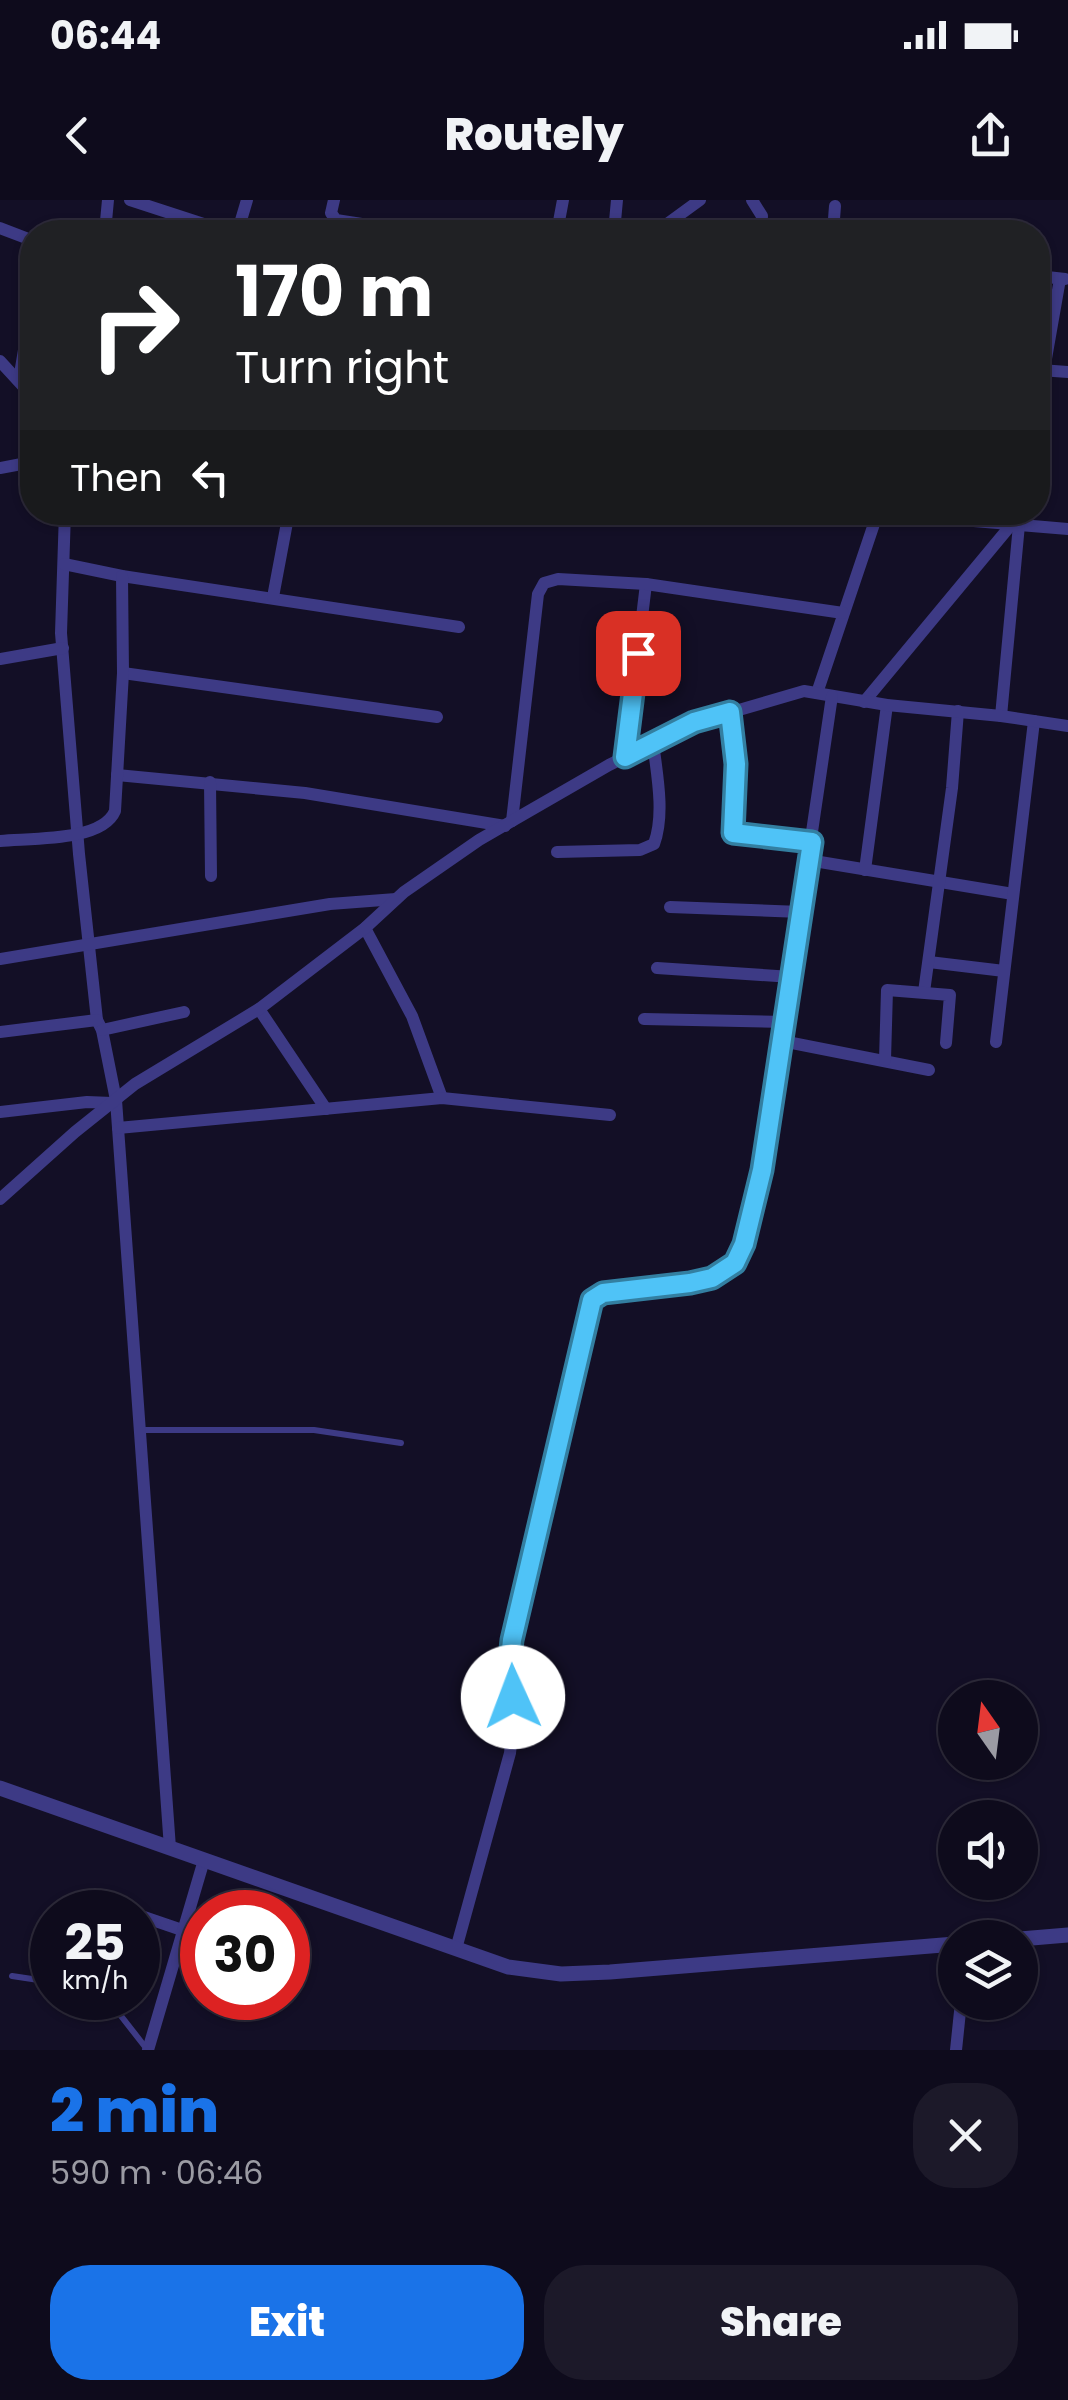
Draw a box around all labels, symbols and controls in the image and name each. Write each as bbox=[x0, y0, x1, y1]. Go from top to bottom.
text: 06:44 bbox=[50, 9, 161, 62]
text: Routely bbox=[444, 103, 624, 166]
icon: back bbox=[50, 108, 105, 163]
icon: share bbox=[963, 108, 1018, 163]
text: 170 m bbox=[235, 242, 433, 341]
icon: right bbox=[70, 260, 200, 390]
text: Turn right bbox=[235, 336, 449, 399]
icon: left bbox=[183, 450, 238, 505]
text: Then bbox=[70, 451, 163, 504]
pin bbox=[596, 611, 681, 696]
icon: arrive bbox=[611, 626, 666, 681]
position arrow bbox=[461, 1645, 565, 1749]
north arrow bbox=[938, 1680, 1038, 1780]
map controls bbox=[938, 1680, 1038, 2020]
button: sound bbox=[938, 1800, 1038, 1900]
speed limit sign: 30 bbox=[180, 1890, 310, 2020]
text: 25 bbox=[64, 1907, 126, 1978]
button: layers bbox=[938, 1920, 1038, 2020]
text: km/h bbox=[62, 1963, 128, 1998]
text: 2 min bbox=[50, 2069, 219, 2153]
button: close bbox=[913, 2083, 1018, 2188]
text: 590 m · 06:46 bbox=[50, 2150, 263, 2195]
button: Exit bbox=[50, 2265, 524, 2380]
button: Share bbox=[544, 2265, 1018, 2380]

